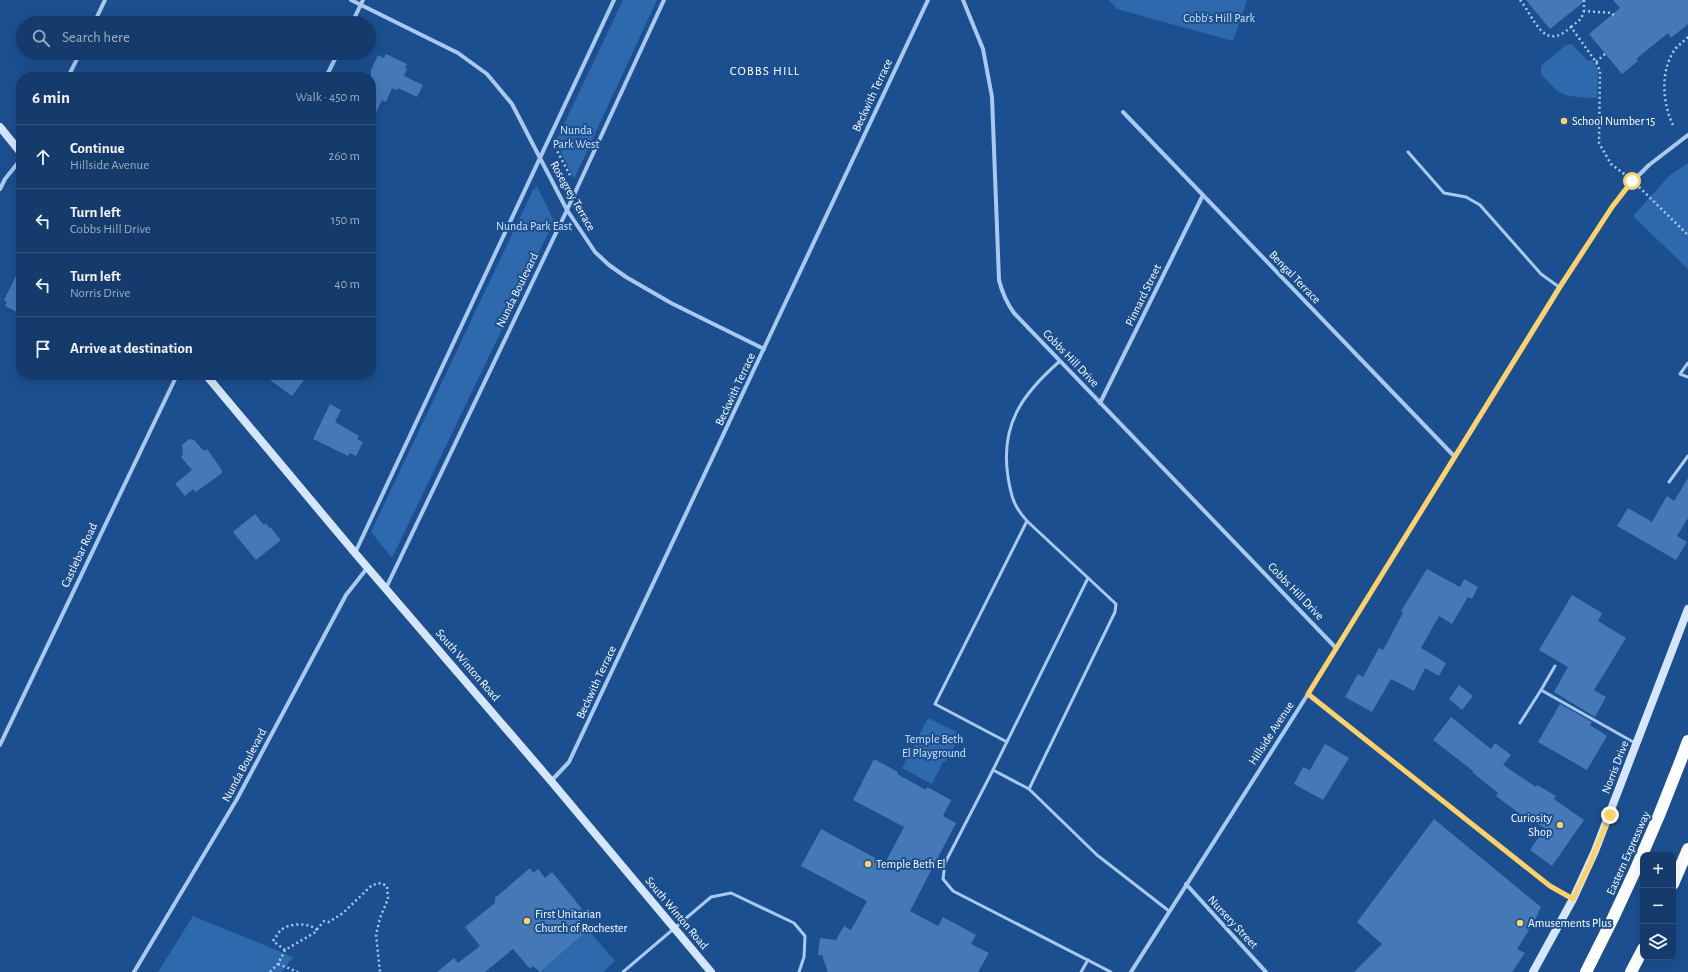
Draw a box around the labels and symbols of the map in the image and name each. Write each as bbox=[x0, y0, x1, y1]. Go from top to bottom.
park label: Cobb's Hill Park bbox=[1183, 12, 1255, 24]
street label: Beckwith Terrace bbox=[850, 57, 894, 133]
district label: COBBS HILL bbox=[730, 65, 800, 78]
place label: School Number 15 bbox=[1572, 115, 1655, 127]
marker: School Number 15 bbox=[1559, 116, 1569, 126]
park label: Nunda Park West bbox=[553, 124, 600, 150]
street label: Rosegrey Terrace bbox=[547, 159, 598, 233]
route start bbox=[1623, 172, 1641, 190]
park label: Nunda Park East bbox=[496, 220, 572, 232]
street label: Bengal Terrace bbox=[1267, 248, 1323, 306]
street label: Nunda Boulevard bbox=[494, 251, 540, 329]
street label: Pinnard Street bbox=[1123, 262, 1163, 328]
street label: Cobbs Hill Drive bbox=[1041, 327, 1101, 389]
street label: Beckwith Terrace bbox=[713, 351, 757, 427]
street label: Castlebar Road bbox=[59, 521, 99, 589]
street label: Cobbs Hill Drive bbox=[1266, 560, 1326, 622]
street label: South Winton Road bbox=[434, 627, 502, 703]
street label: Beckwith Terrace bbox=[574, 644, 618, 720]
street label: Hillside Avenue bbox=[1246, 699, 1296, 767]
street label: Nunda Boulevard bbox=[220, 726, 268, 804]
park label: Temple Beth El Playground bbox=[902, 733, 966, 760]
street label: Norris Drive bbox=[1599, 739, 1631, 795]
route end bbox=[1601, 806, 1619, 824]
street label: Eastern Expressway bbox=[1604, 809, 1653, 897]
place label: Curiosity Shop bbox=[1511, 812, 1552, 838]
marker: Curiosity Shop bbox=[1555, 820, 1565, 830]
place label: Temple Beth El bbox=[876, 858, 945, 870]
marker: Temple Beth El bbox=[863, 859, 873, 869]
street label: South Winton Road bbox=[643, 874, 711, 952]
street label: Nursery Street bbox=[1205, 893, 1260, 952]
place label: First Unitarian Church of Rochester bbox=[535, 908, 628, 934]
marker: First Unitarian Church of Rochester bbox=[522, 916, 532, 926]
place label: Amusements Plus bbox=[1528, 917, 1612, 929]
marker: Amusements Plus bbox=[1515, 918, 1525, 928]

